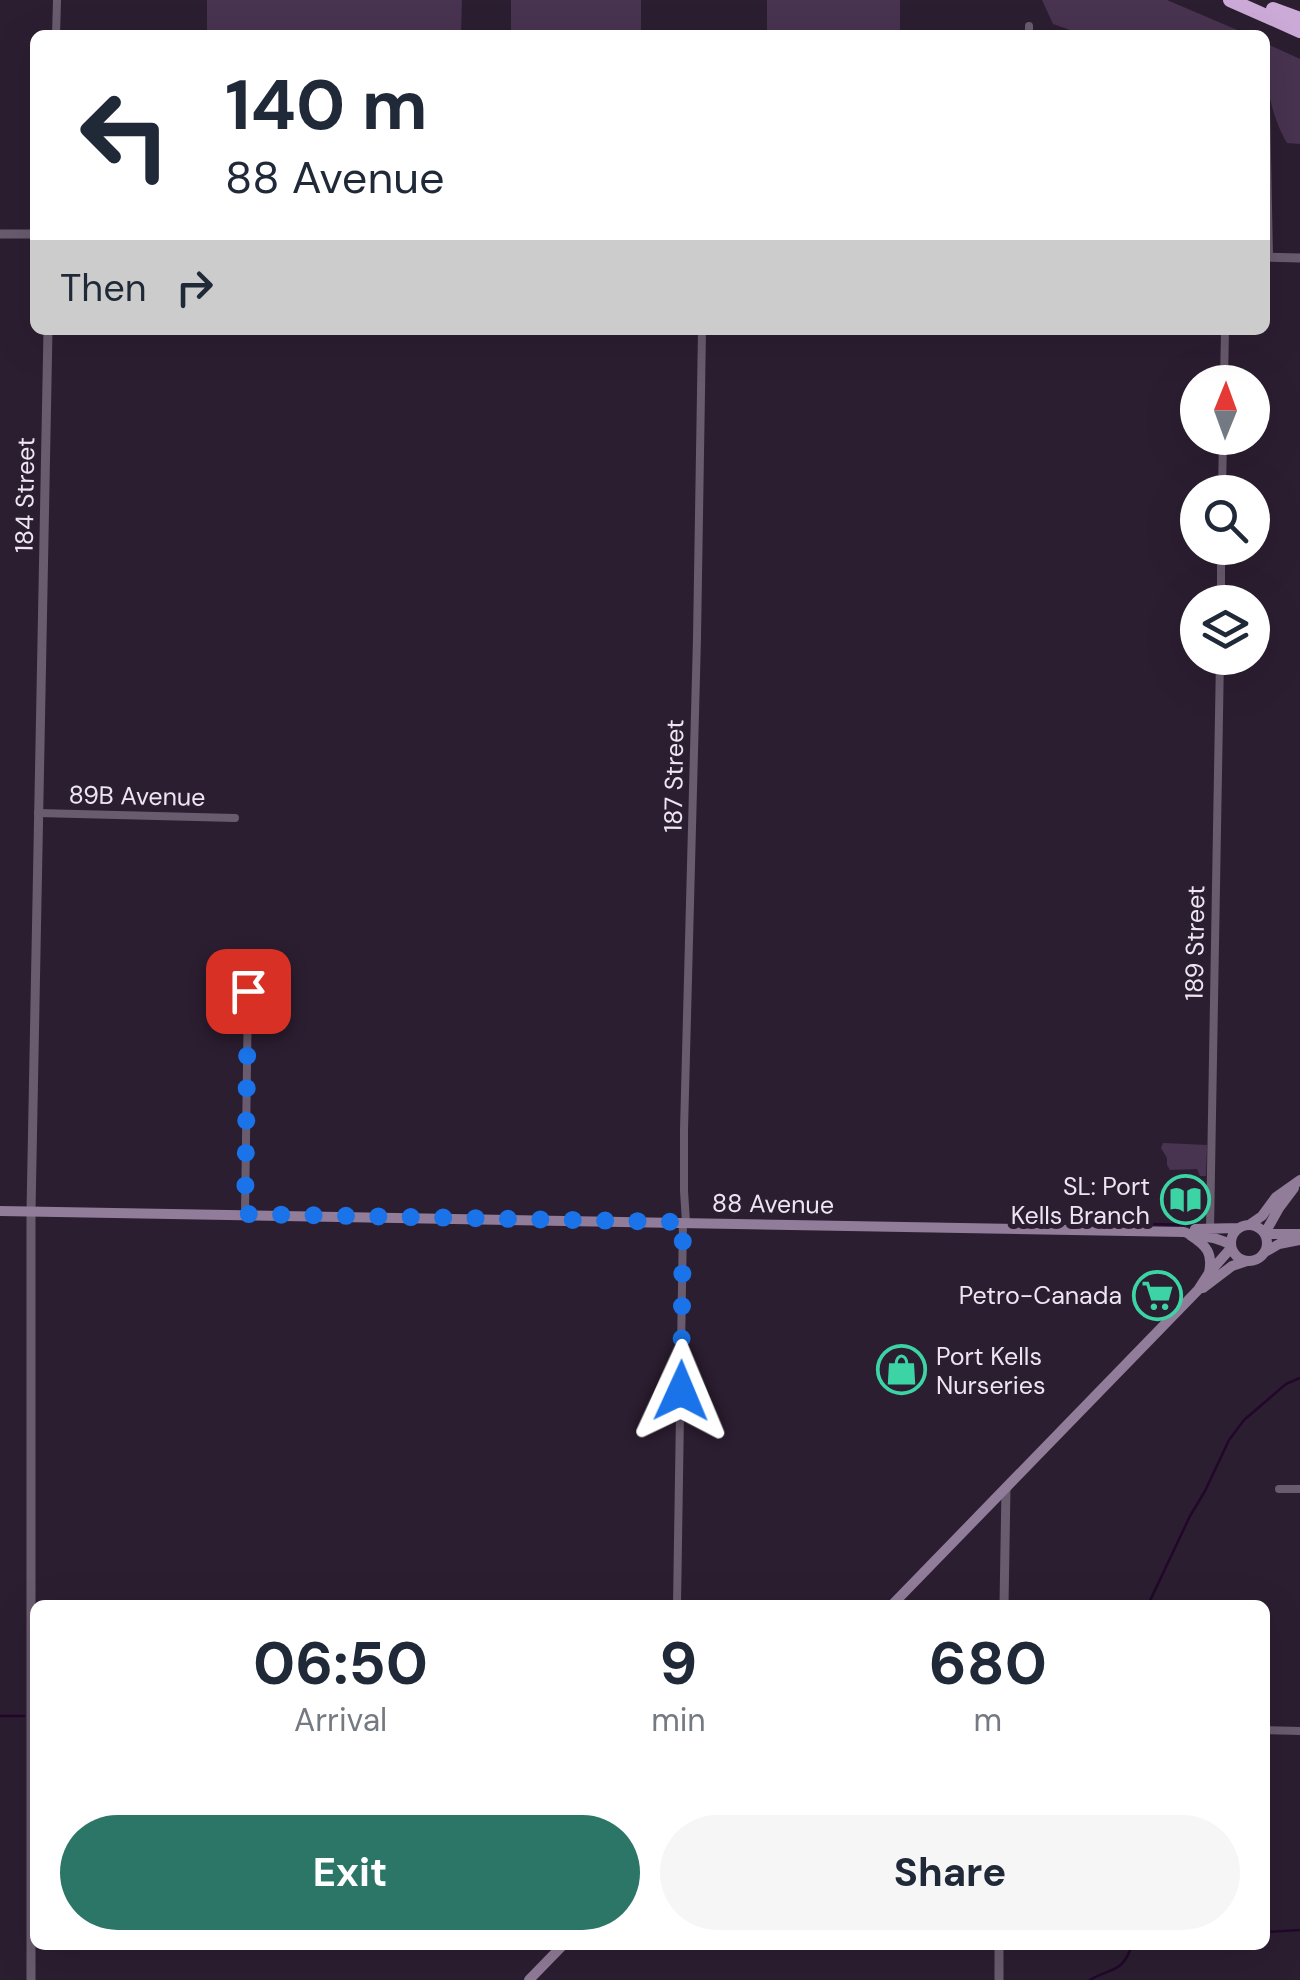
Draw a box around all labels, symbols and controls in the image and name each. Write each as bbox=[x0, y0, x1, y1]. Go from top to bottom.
text: 140 m bbox=[225, 60, 428, 151]
icon: left bbox=[60, 70, 190, 200]
text: 88 Avenue bbox=[225, 148, 445, 207]
icon: right bbox=[167, 260, 222, 315]
text: Then bbox=[60, 263, 147, 313]
north arrow bbox=[1180, 365, 1270, 455]
map controls bbox=[1180, 365, 1270, 675]
street label: 184 Street bbox=[7, 437, 43, 553]
button: search bbox=[1180, 475, 1270, 565]
button: layers bbox=[1180, 585, 1270, 675]
street label: 187 Street bbox=[657, 719, 691, 833]
street label: 89B Avenue bbox=[68, 778, 206, 814]
street label: 189 Street bbox=[1177, 885, 1213, 1001]
pin bbox=[206, 949, 291, 1034]
icon: arrive bbox=[221, 964, 276, 1019]
place label: SL: Port Kells Branch bbox=[1011, 1170, 1150, 1232]
library icon: SL: Port Kells Branch bbox=[1159, 1174, 1211, 1226]
street label: 88 Avenue bbox=[712, 1186, 834, 1222]
supermarket icon: Petro-Canada bbox=[1131, 1269, 1183, 1321]
place label: Petro-Canada bbox=[959, 1279, 1122, 1312]
position arrow bbox=[629, 1339, 733, 1443]
place label: Port Kells Nurseries bbox=[936, 1340, 1046, 1402]
shop icon: Port Kells Nurseries bbox=[875, 1344, 927, 1396]
text: 06:50 bbox=[253, 1624, 428, 1703]
text: 9 bbox=[659, 1624, 697, 1703]
text: 680 bbox=[929, 1624, 1047, 1703]
text: Arrival bbox=[294, 1699, 387, 1741]
text: min bbox=[651, 1699, 706, 1741]
text: m bbox=[974, 1699, 1002, 1741]
button: Exit bbox=[60, 1815, 640, 1930]
button: Share bbox=[660, 1815, 1240, 1930]

